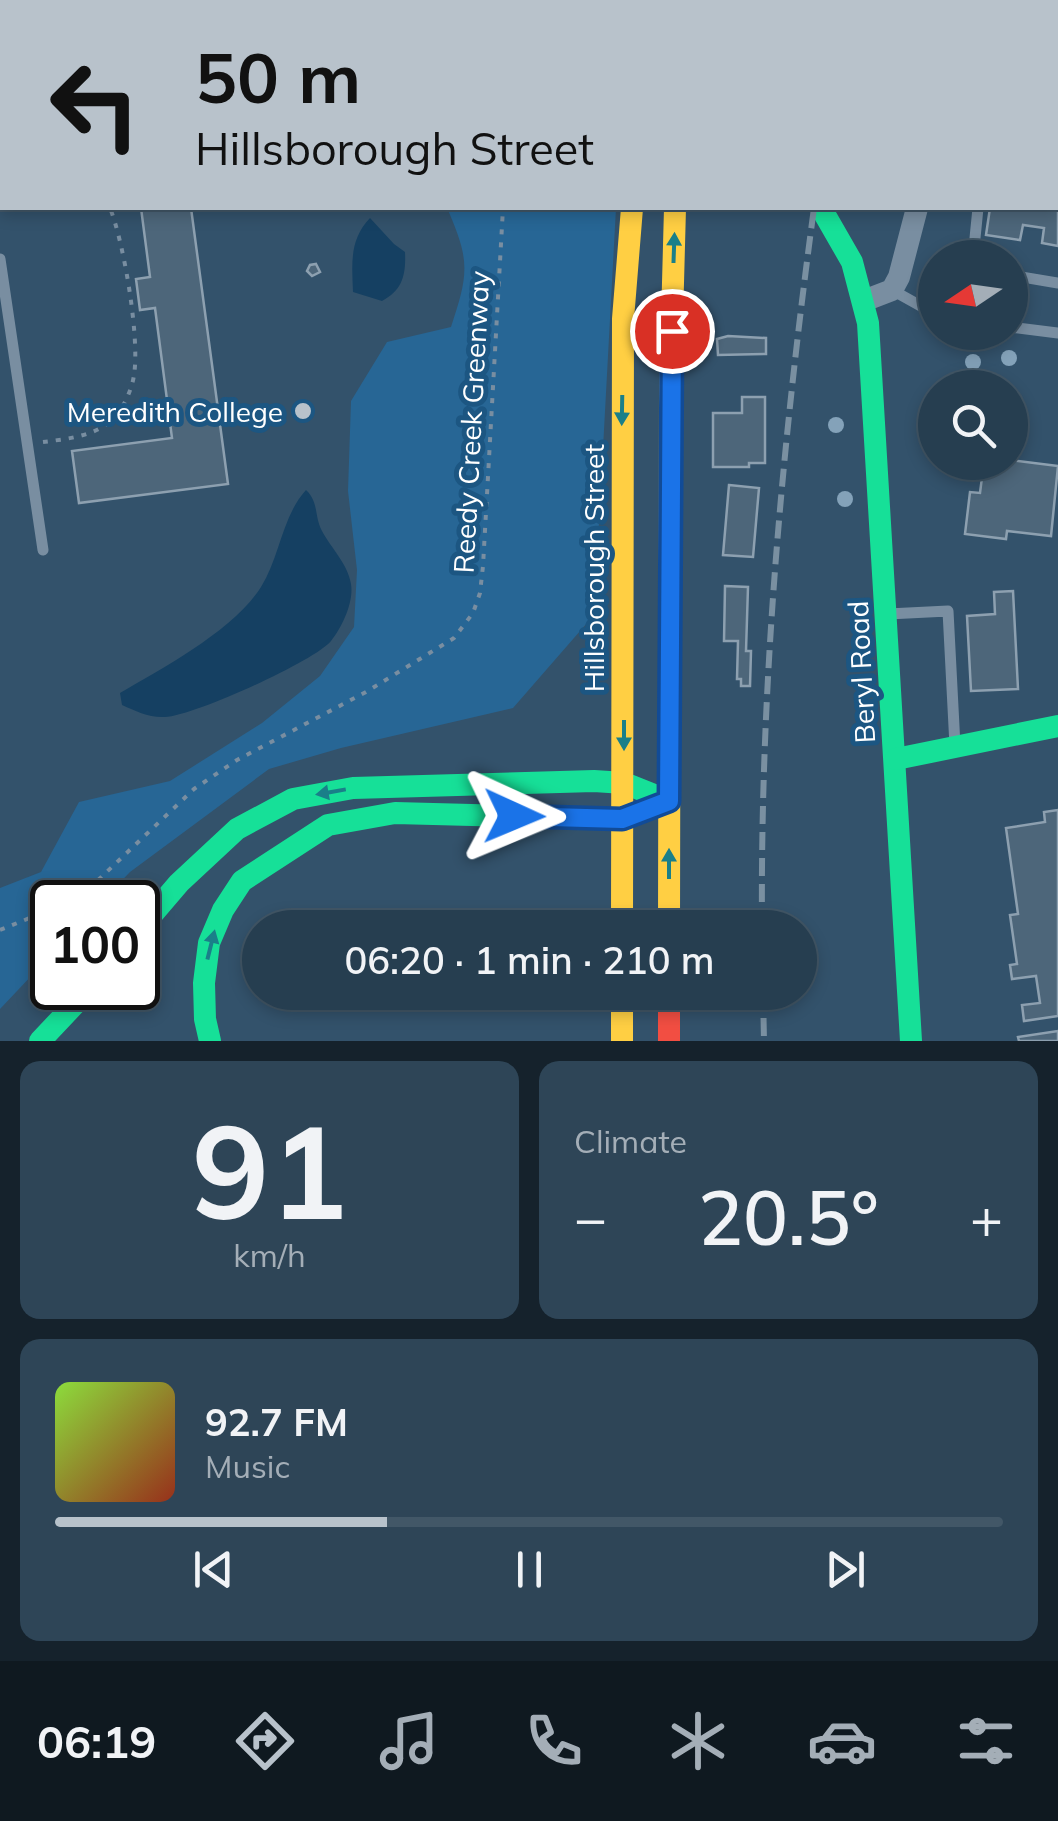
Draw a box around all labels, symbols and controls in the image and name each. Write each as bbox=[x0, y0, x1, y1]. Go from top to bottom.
text: 50 m bbox=[195, 33, 361, 121]
icon: left bbox=[30, 40, 160, 170]
text: Hillsborough Street bbox=[195, 120, 594, 176]
one-way arrow bbox=[666, 232, 682, 264]
north arrow bbox=[918, 240, 1028, 350]
map controls bbox=[918, 240, 1028, 480]
street label: Reedy Creek Greenway bbox=[446, 270, 496, 574]
pin bbox=[630, 289, 715, 374]
icon: arrive bbox=[645, 304, 700, 359]
button: search bbox=[918, 370, 1028, 480]
place label: Meredith College bbox=[67, 394, 283, 429]
one-way arrow bbox=[614, 394, 630, 426]
marker: Meredith College bbox=[292, 400, 314, 422]
street label: Hillsborough Street bbox=[576, 444, 611, 692]
street label: Beryl Road bbox=[840, 600, 882, 744]
one-way arrow bbox=[616, 719, 632, 751]
position arrow bbox=[462, 764, 566, 868]
one-way arrow bbox=[316, 784, 347, 800]
one-way arrow bbox=[661, 848, 677, 880]
speed limit sign: 100 bbox=[30, 880, 160, 1010]
one-way arrow bbox=[203, 929, 219, 960]
text: 06:20 · 1 min · 210 m bbox=[344, 936, 715, 984]
text: 91 bbox=[191, 1088, 348, 1252]
text: Climate bbox=[574, 1121, 687, 1161]
text: 20.5° bbox=[698, 1170, 879, 1264]
text: − bbox=[574, 1183, 607, 1252]
text: + bbox=[970, 1183, 1003, 1252]
text: km/h bbox=[233, 1235, 306, 1275]
text: 92.7 FM bbox=[205, 1398, 348, 1446]
text: Music bbox=[205, 1446, 290, 1486]
icon: previous bbox=[186, 1542, 241, 1597]
icon: pause bbox=[502, 1542, 557, 1597]
icon: next bbox=[818, 1542, 873, 1597]
icon: directions bbox=[230, 1706, 300, 1776]
icon: music bbox=[374, 1706, 444, 1776]
icon: phone bbox=[519, 1706, 589, 1776]
icon: climate bbox=[663, 1706, 733, 1776]
icon: car bbox=[807, 1706, 877, 1776]
icon: filters bbox=[951, 1706, 1021, 1776]
text: 06:19 bbox=[37, 1713, 156, 1769]

